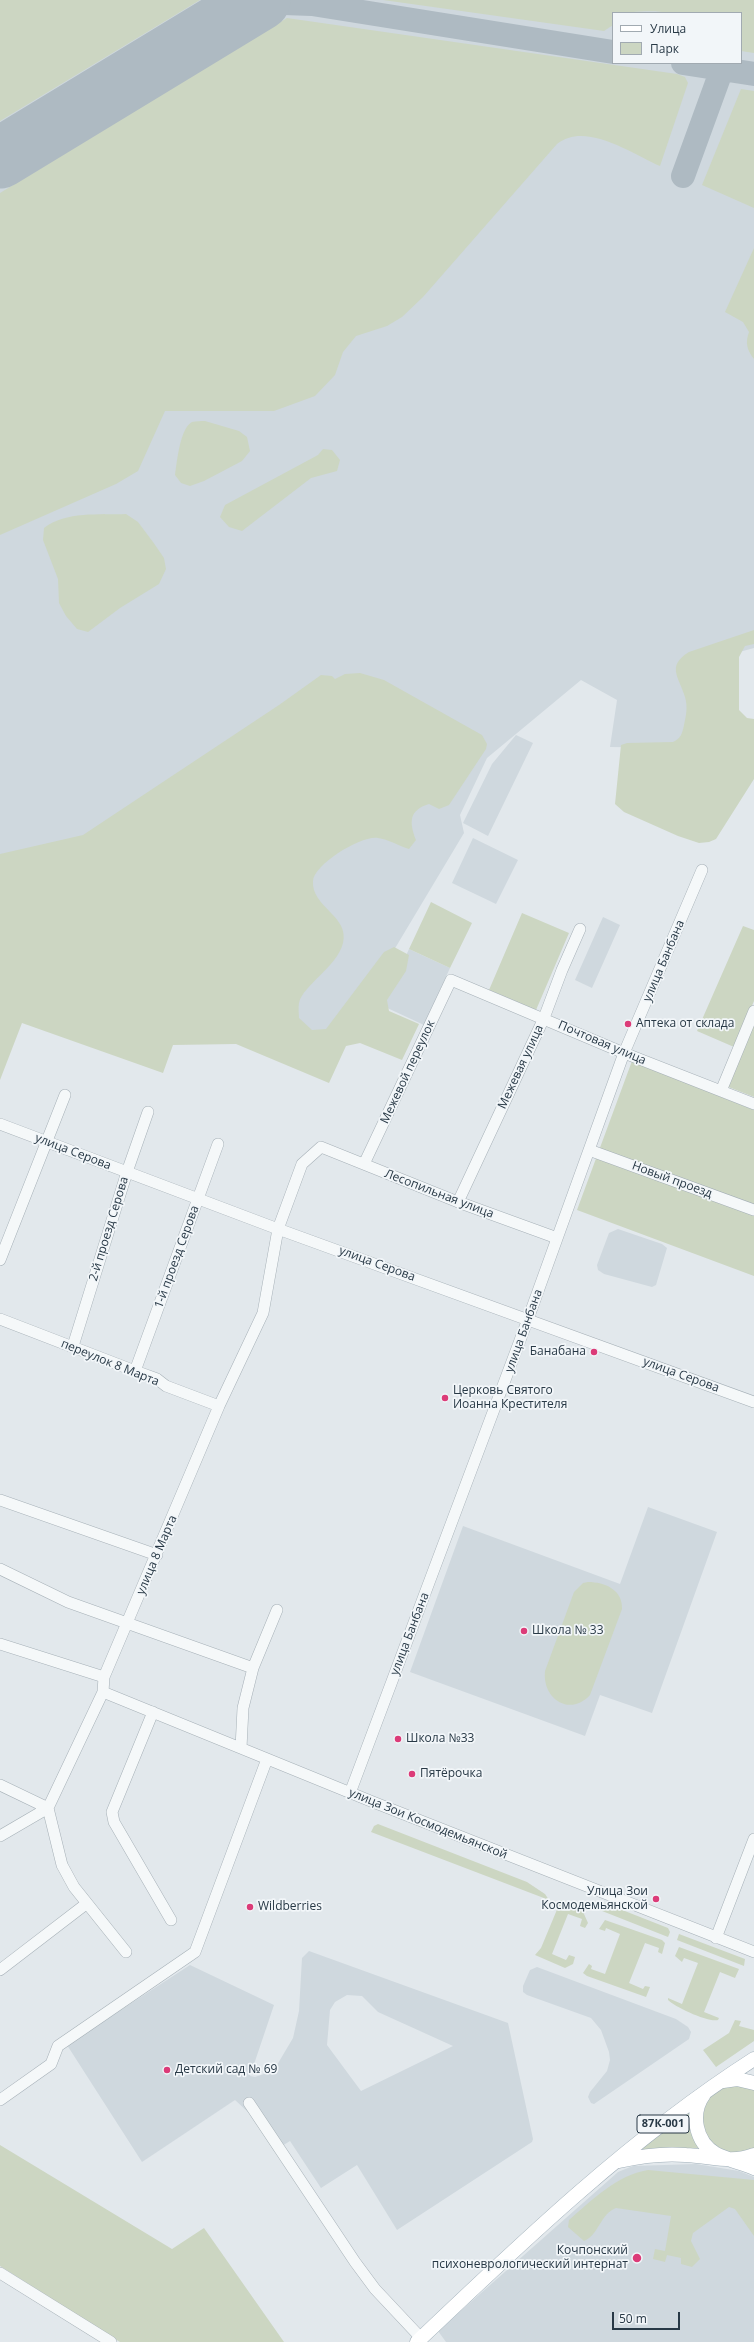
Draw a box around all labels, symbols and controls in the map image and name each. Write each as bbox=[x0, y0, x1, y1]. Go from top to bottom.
legend bbox=[612, 12, 742, 64]
text: Улица bbox=[650, 20, 686, 37]
text: Парк bbox=[650, 40, 679, 57]
street label: улица Банбана bbox=[640, 918, 688, 1004]
place label: Аптека от склада bbox=[636, 1017, 734, 1031]
street label: Межевой переулок bbox=[378, 1018, 438, 1126]
street label: Почтовая улица bbox=[556, 1018, 648, 1068]
marker: Аптека от склада bbox=[623, 1019, 633, 1029]
street label: Межевая улица bbox=[495, 1023, 547, 1111]
street label: улица Серова bbox=[33, 1131, 113, 1173]
street label: Новый проезд bbox=[630, 1159, 714, 1201]
street label: Лесопильная улица bbox=[382, 1167, 496, 1221]
street label: 2-й проезд Серова bbox=[86, 1175, 132, 1283]
street label: 1-й проезд Серова bbox=[152, 1204, 202, 1310]
street label: улица Серова bbox=[337, 1244, 417, 1284]
street label: улица Банбана bbox=[502, 1287, 546, 1375]
street label: переулок 8 Марта bbox=[59, 1337, 161, 1389]
place label: Банабана bbox=[530, 1345, 586, 1359]
marker: Банабана bbox=[589, 1347, 599, 1357]
street label: улица Серова bbox=[641, 1355, 721, 1395]
place label: Церковь Святого Иоанна Крестителя bbox=[453, 1384, 567, 1412]
marker: Церковь Святого Иоанна Крестителя bbox=[440, 1393, 450, 1403]
street label: улица 8 Марта bbox=[134, 1513, 180, 1597]
street label: улица Банбана bbox=[388, 1591, 432, 1677]
place label: Школа № 33 bbox=[532, 1624, 604, 1638]
marker: Школа № 33 bbox=[519, 1626, 529, 1636]
place label: Школа №33 bbox=[406, 1732, 474, 1746]
marker: Школа №33 bbox=[393, 1734, 403, 1744]
place label: Пятёрочка bbox=[420, 1767, 482, 1781]
marker: Пятёрочка bbox=[407, 1769, 417, 1779]
street label: улица Зои Космодемьянской bbox=[347, 1786, 509, 1862]
place label: Улица Зои Космодемьянской bbox=[541, 1885, 648, 1913]
marker: Улица Зои Космодемьянской bbox=[651, 1894, 661, 1904]
place label: Wildberries bbox=[258, 1900, 322, 1914]
marker: Wildberries bbox=[245, 1902, 255, 1912]
place label: Детский сад № 69 bbox=[175, 2063, 277, 2077]
marker: Детский сад № 69 bbox=[162, 2065, 172, 2075]
road number: 87К-001 bbox=[637, 2115, 689, 2133]
place label: Кочпонский психоневрологический интернат bbox=[432, 2244, 628, 2272]
marker: Кочпонский психоневрологический интернат bbox=[631, 2252, 643, 2264]
scale bar bbox=[614, 2304, 682, 2330]
text: 50 m bbox=[619, 2310, 647, 2327]

